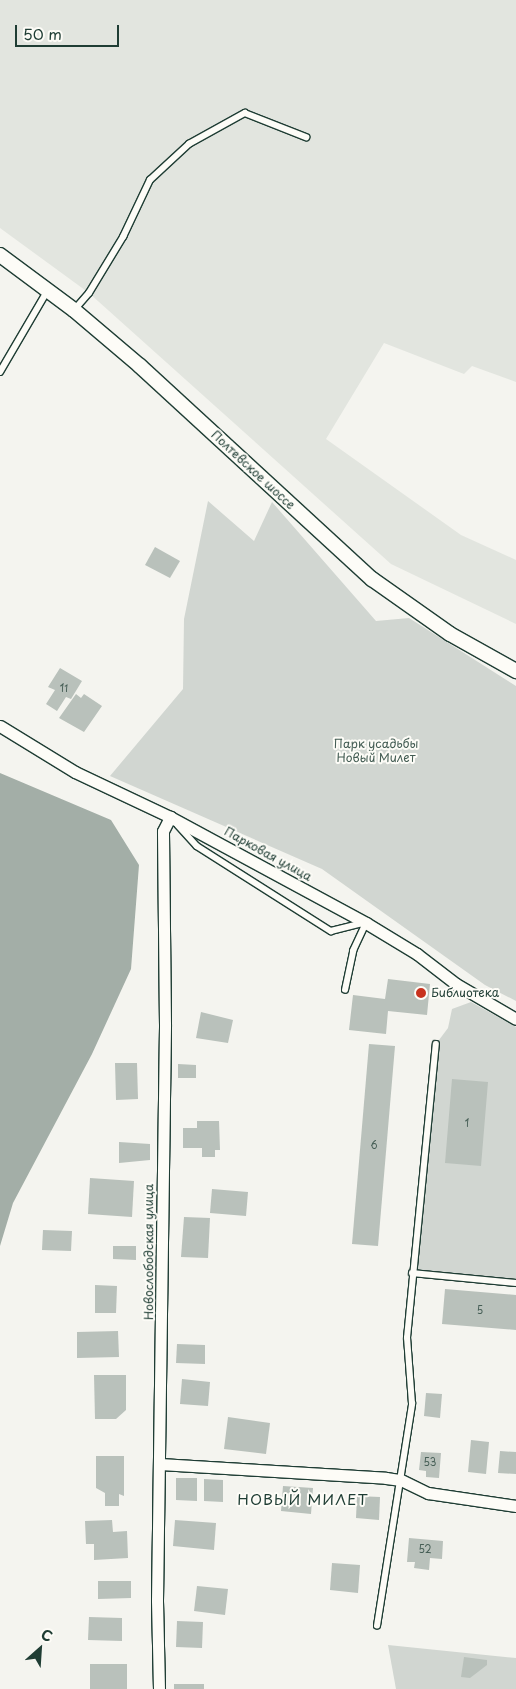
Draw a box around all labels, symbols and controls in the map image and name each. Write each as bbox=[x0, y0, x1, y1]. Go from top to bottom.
scale bar bbox=[18, 15, 121, 47]
text: 50 m bbox=[23, 22, 62, 45]
street label: Полтевское шоссе bbox=[208, 428, 298, 512]
house number: 11 bbox=[60, 682, 68, 694]
park label: Парк усадьбы Новый Милет bbox=[333, 737, 419, 765]
street label: Парковая улица bbox=[222, 824, 314, 884]
place label: Библиотека bbox=[431, 986, 499, 1000]
marker: Библиотека bbox=[415, 987, 427, 999]
house number: 1 bbox=[465, 1117, 469, 1129]
house number: 6 bbox=[370, 1139, 378, 1151]
street label: Новослободская улица bbox=[142, 1184, 156, 1320]
house number: 5 bbox=[477, 1304, 483, 1316]
house number: 53 bbox=[424, 1456, 436, 1468]
district label: НОВЫЙ МИЛЕТ bbox=[236, 1490, 370, 1508]
house number: 52 bbox=[418, 1543, 432, 1555]
text: С bbox=[37, 1623, 56, 1647]
north arrow bbox=[15, 1624, 65, 1674]

